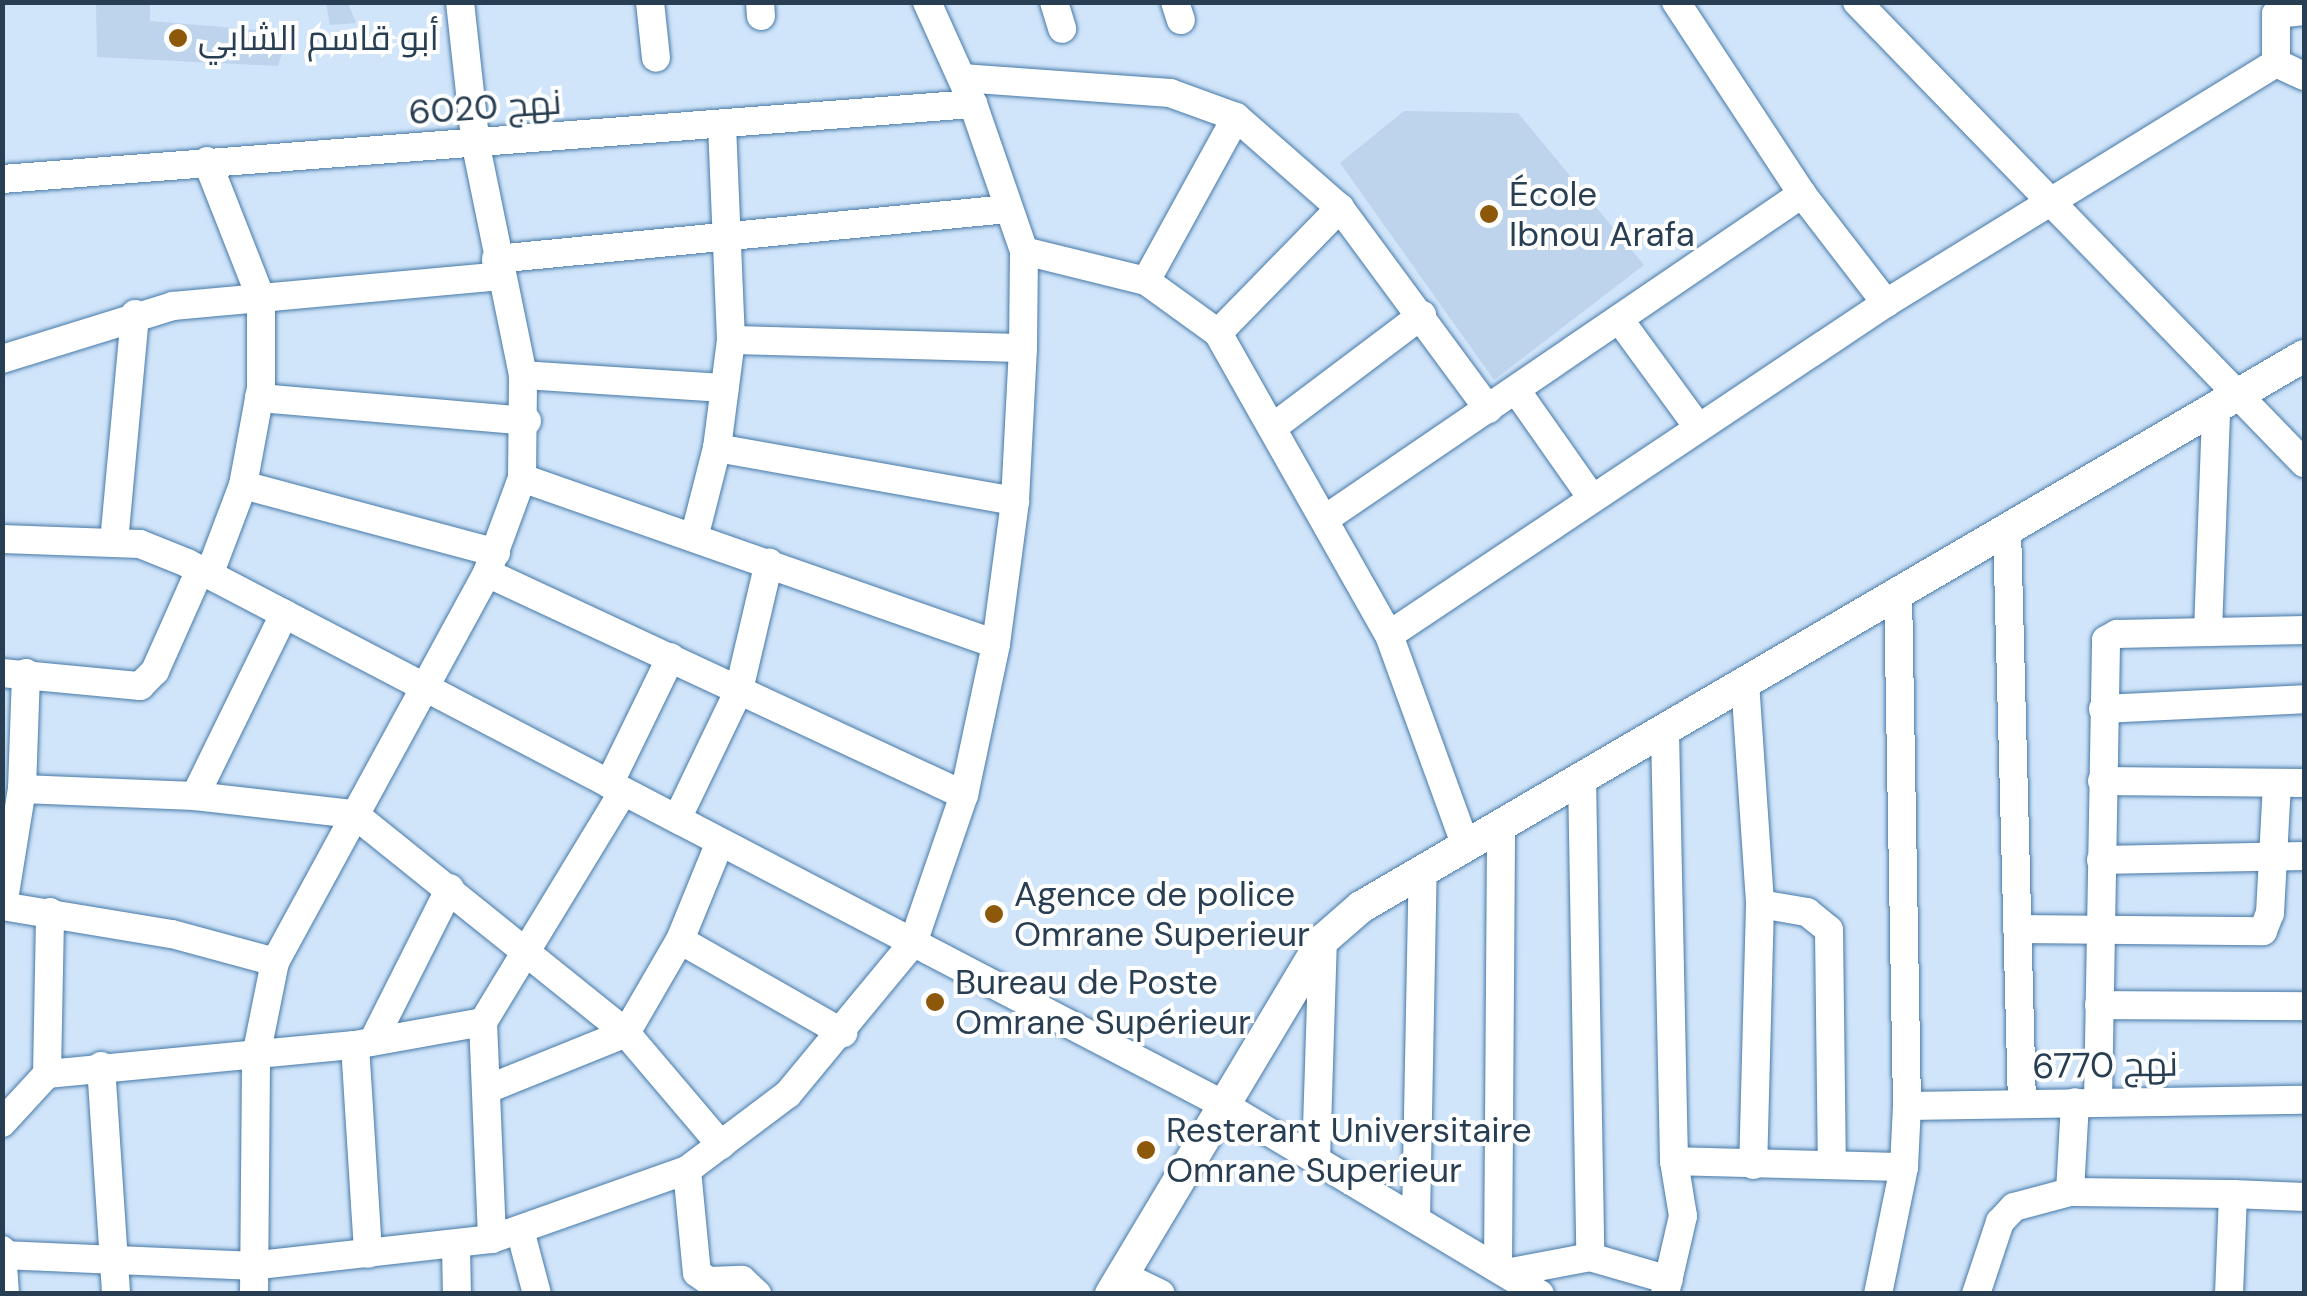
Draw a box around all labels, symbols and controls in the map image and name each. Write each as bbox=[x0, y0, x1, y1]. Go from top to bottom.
place label: أبو قاسم الشابي bbox=[198, 17, 439, 59]
marker: أبو قاسم الشابي bbox=[167, 27, 189, 49]
street label: نهج 6020 bbox=[407, 81, 563, 133]
place label: École Ibnou Arafa bbox=[1509, 173, 1695, 255]
marker: École Ibnou Arafa bbox=[1478, 203, 1500, 225]
place label: Agence de police Omrane Superieur bbox=[1014, 873, 1310, 955]
marker: Agence de police Omrane Superieur bbox=[983, 903, 1005, 925]
place label: Bureau de Poste Omrane Supérieur bbox=[955, 961, 1251, 1043]
marker: Bureau de Poste Omrane Supérieur bbox=[924, 991, 946, 1013]
street label: نهج 6770 bbox=[2032, 1043, 2178, 1087]
place label: Resterant Universitaire Omrane Superieur bbox=[1166, 1109, 1532, 1191]
marker: Resterant Universitaire Omrane Superieur bbox=[1135, 1139, 1157, 1161]

